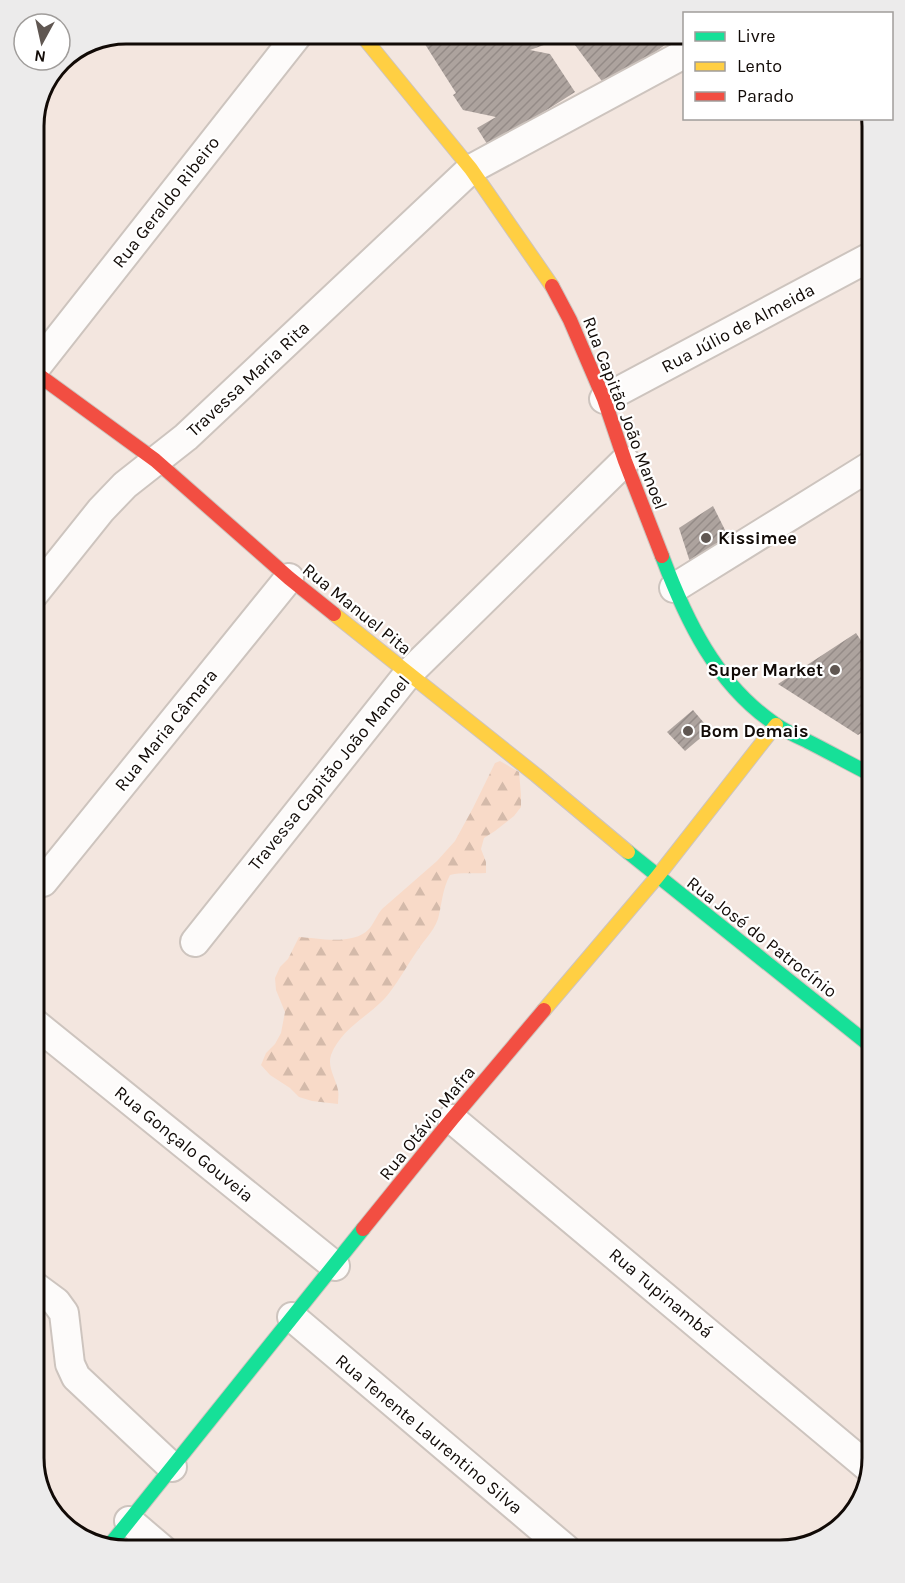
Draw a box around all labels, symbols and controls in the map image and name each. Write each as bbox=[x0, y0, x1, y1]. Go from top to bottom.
north arrow bbox=[12, 12, 72, 72]
legend bbox=[683, 12, 893, 120]
text: Livre bbox=[737, 25, 776, 47]
text: N bbox=[33, 46, 47, 67]
text: Lento bbox=[737, 55, 782, 77]
text: Parado bbox=[737, 85, 794, 107]
street label: Rua Geraldo Ribeiro bbox=[108, 132, 224, 272]
street label: Rua Júlio de Almeida bbox=[658, 278, 818, 378]
street label: Rua Capitão João Manoel bbox=[578, 313, 672, 513]
street label: Travessa Maria Rita bbox=[182, 316, 314, 442]
place label: Kissimee bbox=[718, 527, 797, 549]
marker: Kissimee bbox=[699, 531, 713, 545]
street label: Rua Manuel Pita bbox=[298, 558, 416, 660]
place label: Super Market bbox=[707, 659, 823, 681]
marker: Super Market bbox=[828, 663, 842, 677]
street label: Rua Maria Câmara bbox=[110, 664, 222, 796]
street label: Travessa Capitão João Manoel bbox=[244, 671, 414, 875]
place label: Bom Demais bbox=[700, 720, 808, 742]
marker: Bom Demais bbox=[681, 724, 695, 738]
street label: Rua José do Patrocínio bbox=[682, 871, 842, 1003]
street label: Rua Otávio Mafra bbox=[374, 1061, 480, 1185]
street label: Rua Gonçalo Gouveia bbox=[110, 1081, 258, 1207]
street label: Rua Tupinambá bbox=[605, 1243, 717, 1343]
street label: Rua Tenente Laurentino Silva bbox=[331, 1349, 527, 1519]

